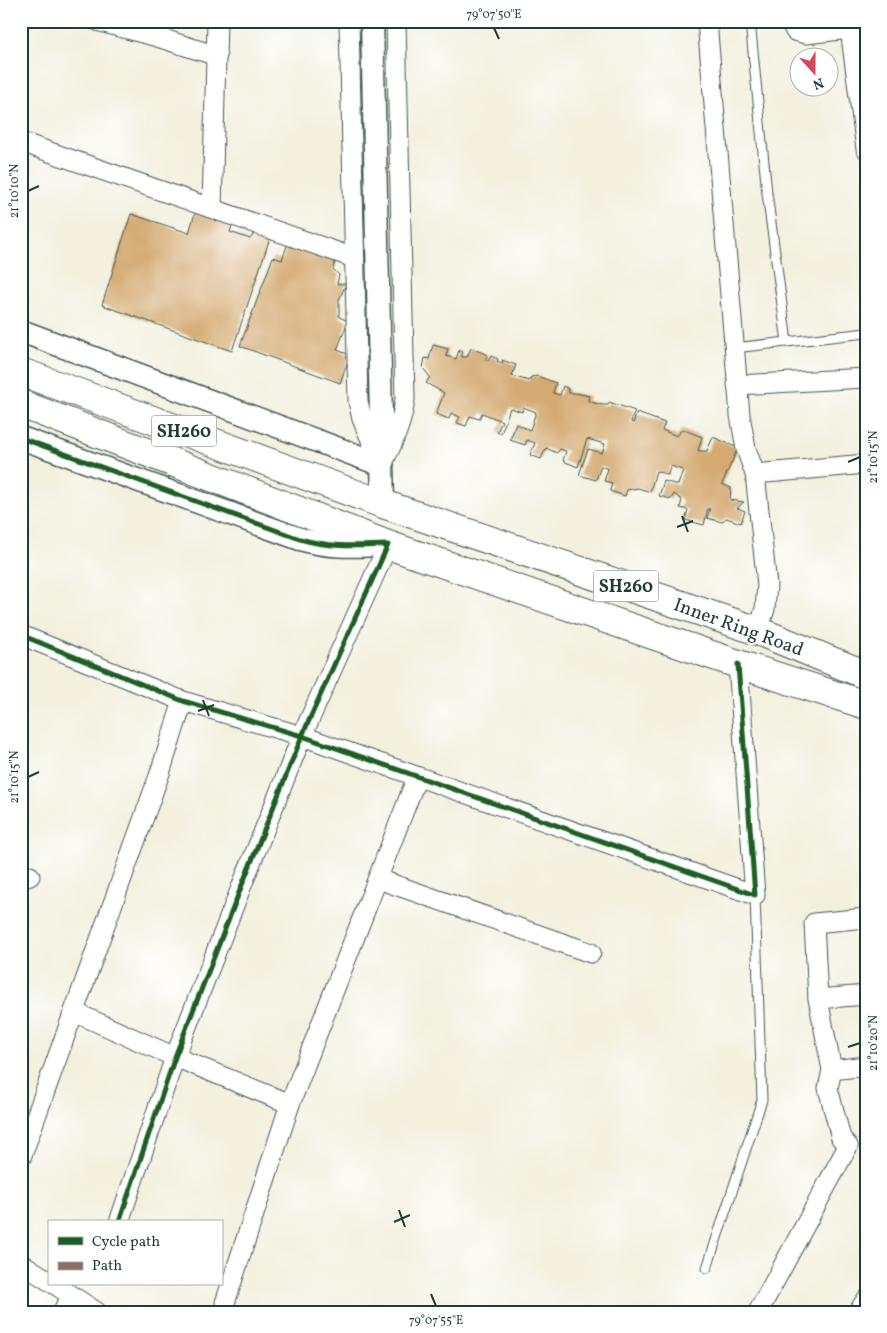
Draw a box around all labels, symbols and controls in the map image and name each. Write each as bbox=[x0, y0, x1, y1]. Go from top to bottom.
text: 79°07'50"E bbox=[466, 7, 522, 23]
north arrow bbox=[790, 48, 840, 98]
text: N bbox=[810, 72, 826, 93]
text: 21°10'10"N bbox=[7, 164, 23, 218]
road number: SH260 bbox=[152, 416, 216, 446]
text: 21°10'15"N bbox=[866, 430, 882, 484]
road number: SH260 bbox=[594, 570, 658, 602]
street label: Inner Ring Road bbox=[670, 592, 807, 663]
text: 21°10'15"N bbox=[7, 750, 23, 804]
text: 21°10'20"N bbox=[866, 1015, 882, 1071]
legend bbox=[48, 1220, 222, 1286]
text: Cycle path bbox=[92, 1232, 160, 1253]
text: Path bbox=[92, 1256, 122, 1277]
text: 79°07'55"E bbox=[409, 1313, 463, 1329]

